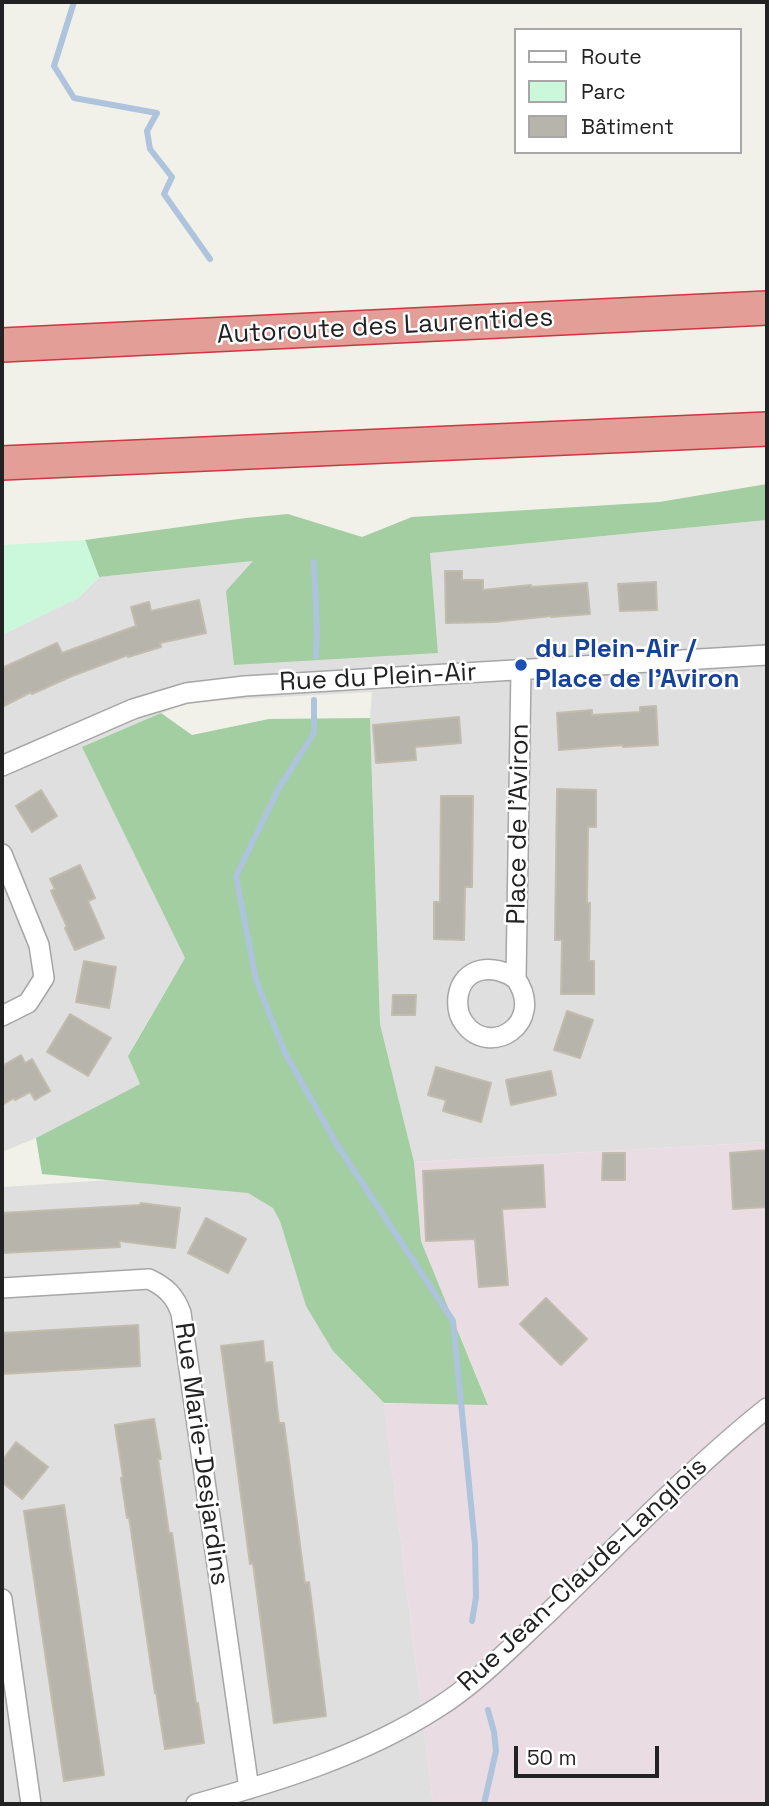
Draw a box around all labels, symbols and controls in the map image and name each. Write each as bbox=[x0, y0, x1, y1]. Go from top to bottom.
legend bbox=[514, 28, 741, 154]
text: Route bbox=[581, 43, 642, 70]
text: Parc bbox=[581, 78, 626, 105]
text: Bâtiment bbox=[581, 113, 674, 140]
street label: Autoroute des Laurentides bbox=[216, 303, 554, 351]
place label: du Plein-Air / Place de l'Aviron bbox=[535, 634, 739, 696]
street label: Rue du Plein-Air bbox=[279, 657, 477, 699]
marker: du Plein-Air / Place de l'Aviron bbox=[513, 657, 529, 673]
street label: Place de l'Aviron bbox=[502, 723, 536, 925]
street label: Rue Marie-Desjardins bbox=[167, 1321, 235, 1587]
street label: Rue Jean-Claude-Langlois bbox=[452, 1451, 714, 1699]
scale bar bbox=[517, 1732, 662, 1776]
text: 50 m bbox=[527, 1744, 577, 1771]

